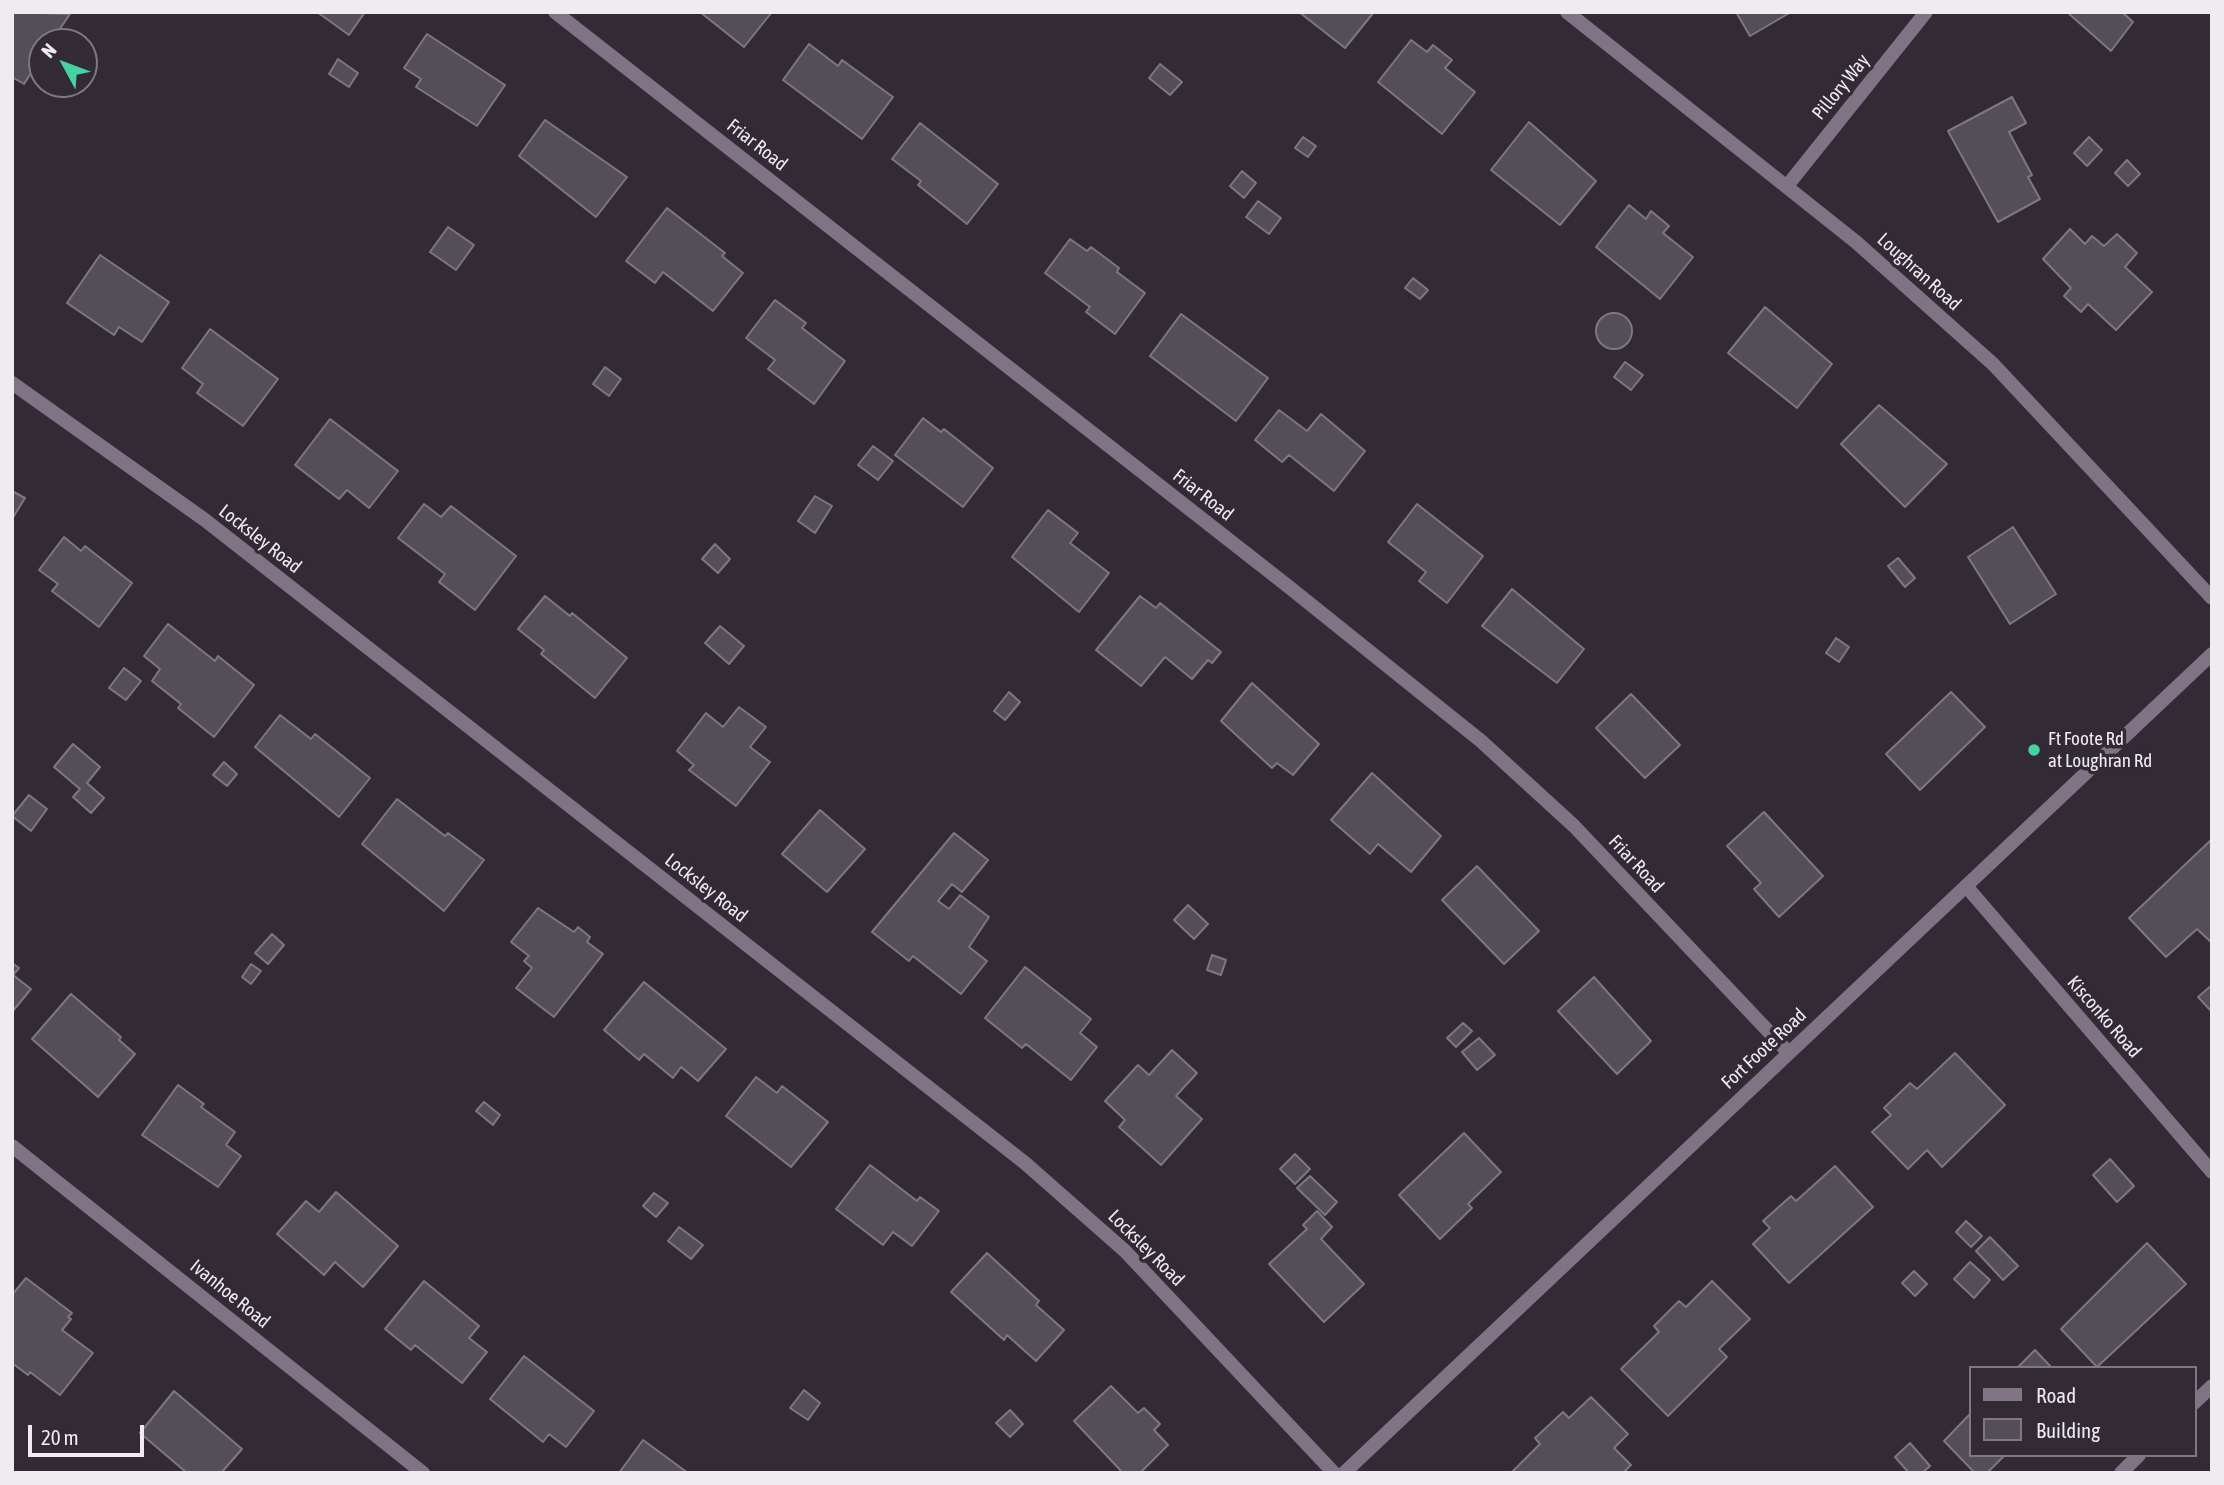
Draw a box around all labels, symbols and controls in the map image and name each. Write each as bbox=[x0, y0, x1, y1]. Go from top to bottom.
north arrow bbox=[28, 28, 98, 98]
text: N bbox=[37, 39, 61, 62]
street label: Pillory Way bbox=[1808, 50, 1874, 124]
street label: Friar Road bbox=[722, 114, 792, 176]
street label: Loughran Road bbox=[1872, 228, 1966, 316]
street label: Friar Road bbox=[1168, 464, 1238, 526]
street label: Locksley Road bbox=[214, 500, 306, 578]
place label: Ft Foote Rd at Loughran Rd bbox=[2048, 728, 2152, 772]
marker: Ft Foote Rd at Loughran Rd bbox=[2026, 742, 2042, 758]
street label: Friar Road bbox=[1604, 830, 1668, 898]
street label: Locksley Road bbox=[660, 849, 752, 927]
street label: Kisconko Road bbox=[2062, 971, 2146, 1063]
street label: Fort Foote Road bbox=[1717, 1004, 1811, 1094]
street label: Locksley Road bbox=[1103, 1205, 1189, 1291]
street label: Ivanhoe Road bbox=[185, 1255, 275, 1333]
legend bbox=[1968, 1366, 2196, 1457]
text: Road bbox=[2036, 1383, 2076, 1407]
scale bar bbox=[32, 1412, 147, 1456]
text: Building bbox=[2036, 1418, 2100, 1442]
text: 20 m bbox=[41, 1425, 79, 1449]

